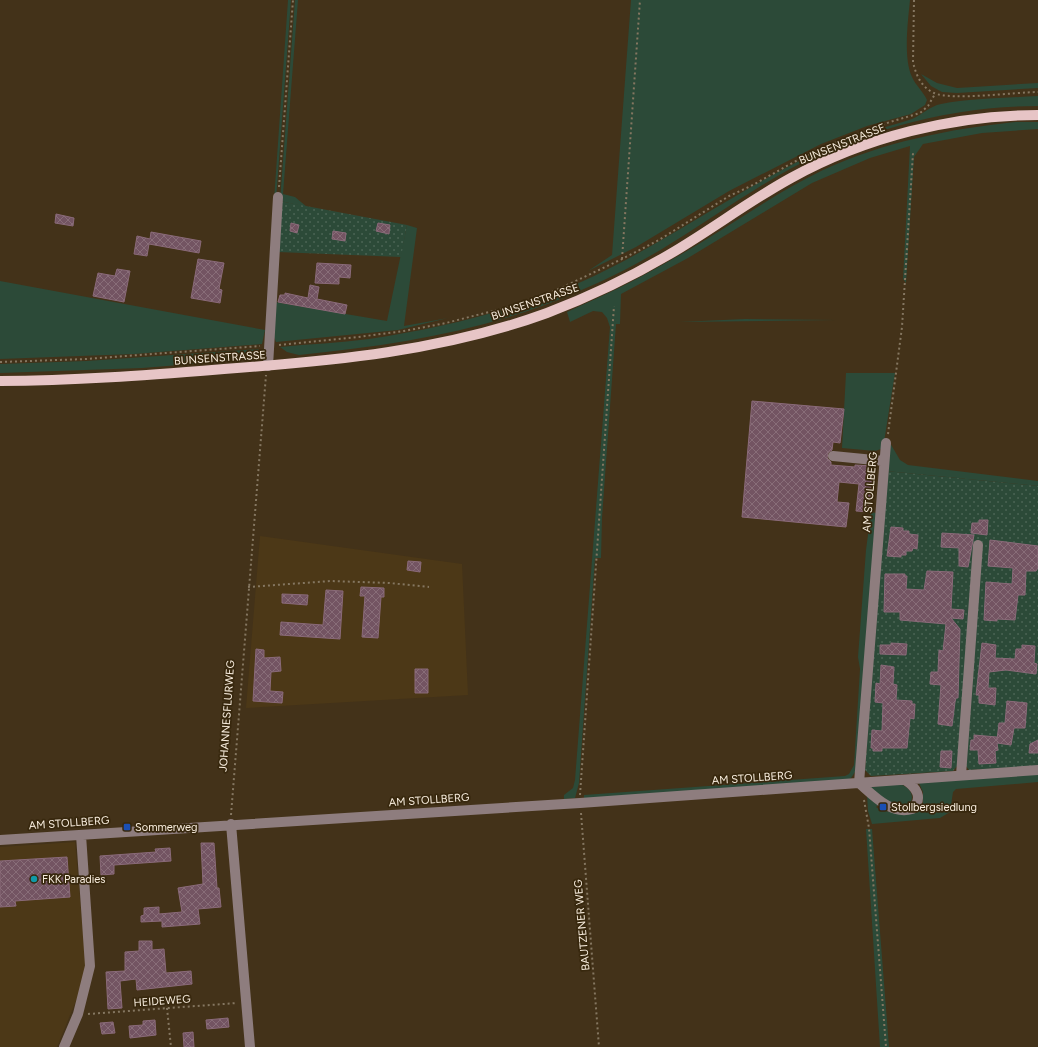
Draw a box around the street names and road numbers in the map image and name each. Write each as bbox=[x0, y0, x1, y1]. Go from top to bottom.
street label: BUNSENSTRASSE bbox=[797, 121, 887, 167]
street label: BUNSENSTRASSE bbox=[489, 281, 581, 323]
street label: BUNSENSTRASSE bbox=[174, 348, 266, 368]
street label: AM STOLLBERG bbox=[860, 451, 880, 533]
street label: JOHANNESFLURWEG bbox=[217, 660, 237, 772]
street label: AM STOLLBERG bbox=[711, 769, 793, 787]
street label: AM STOLLBERG bbox=[388, 791, 470, 809]
street label: AM STOLLBERG bbox=[28, 814, 110, 832]
street label: BAUTZENER WEG bbox=[572, 879, 592, 971]
street label: HEIDEWEG bbox=[133, 993, 191, 1009]

